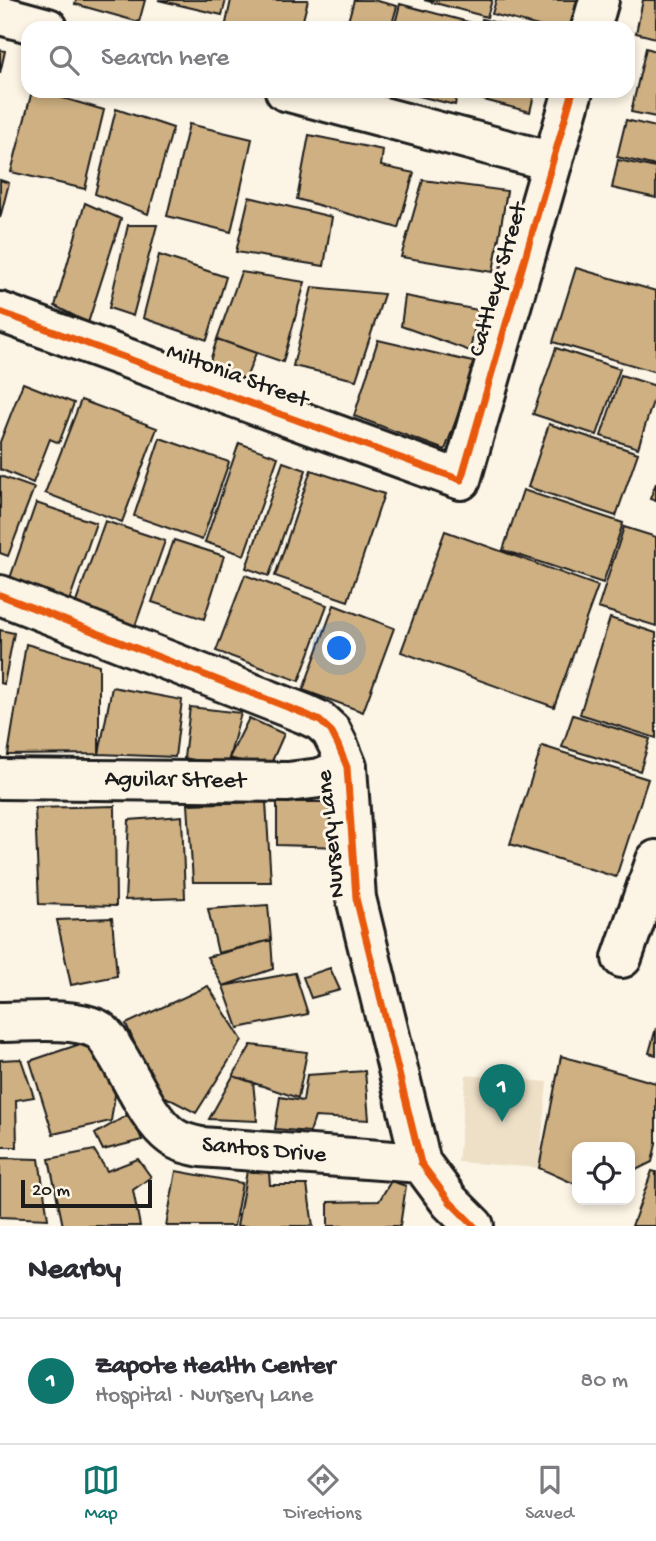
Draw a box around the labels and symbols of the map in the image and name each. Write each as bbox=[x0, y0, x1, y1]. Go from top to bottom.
street label: Cattleya Street bbox=[463, 198, 535, 360]
street label: Miltonia Street bbox=[162, 338, 314, 417]
your location bbox=[322, 631, 356, 665]
street label: Aguilar Street bbox=[104, 765, 248, 797]
street label: Nursery Lane bbox=[311, 768, 353, 899]
pin: 1 bbox=[479, 1064, 525, 1122]
street label: Santos Drive bbox=[200, 1131, 328, 1171]
scale bar bbox=[21, 1177, 152, 1209]

